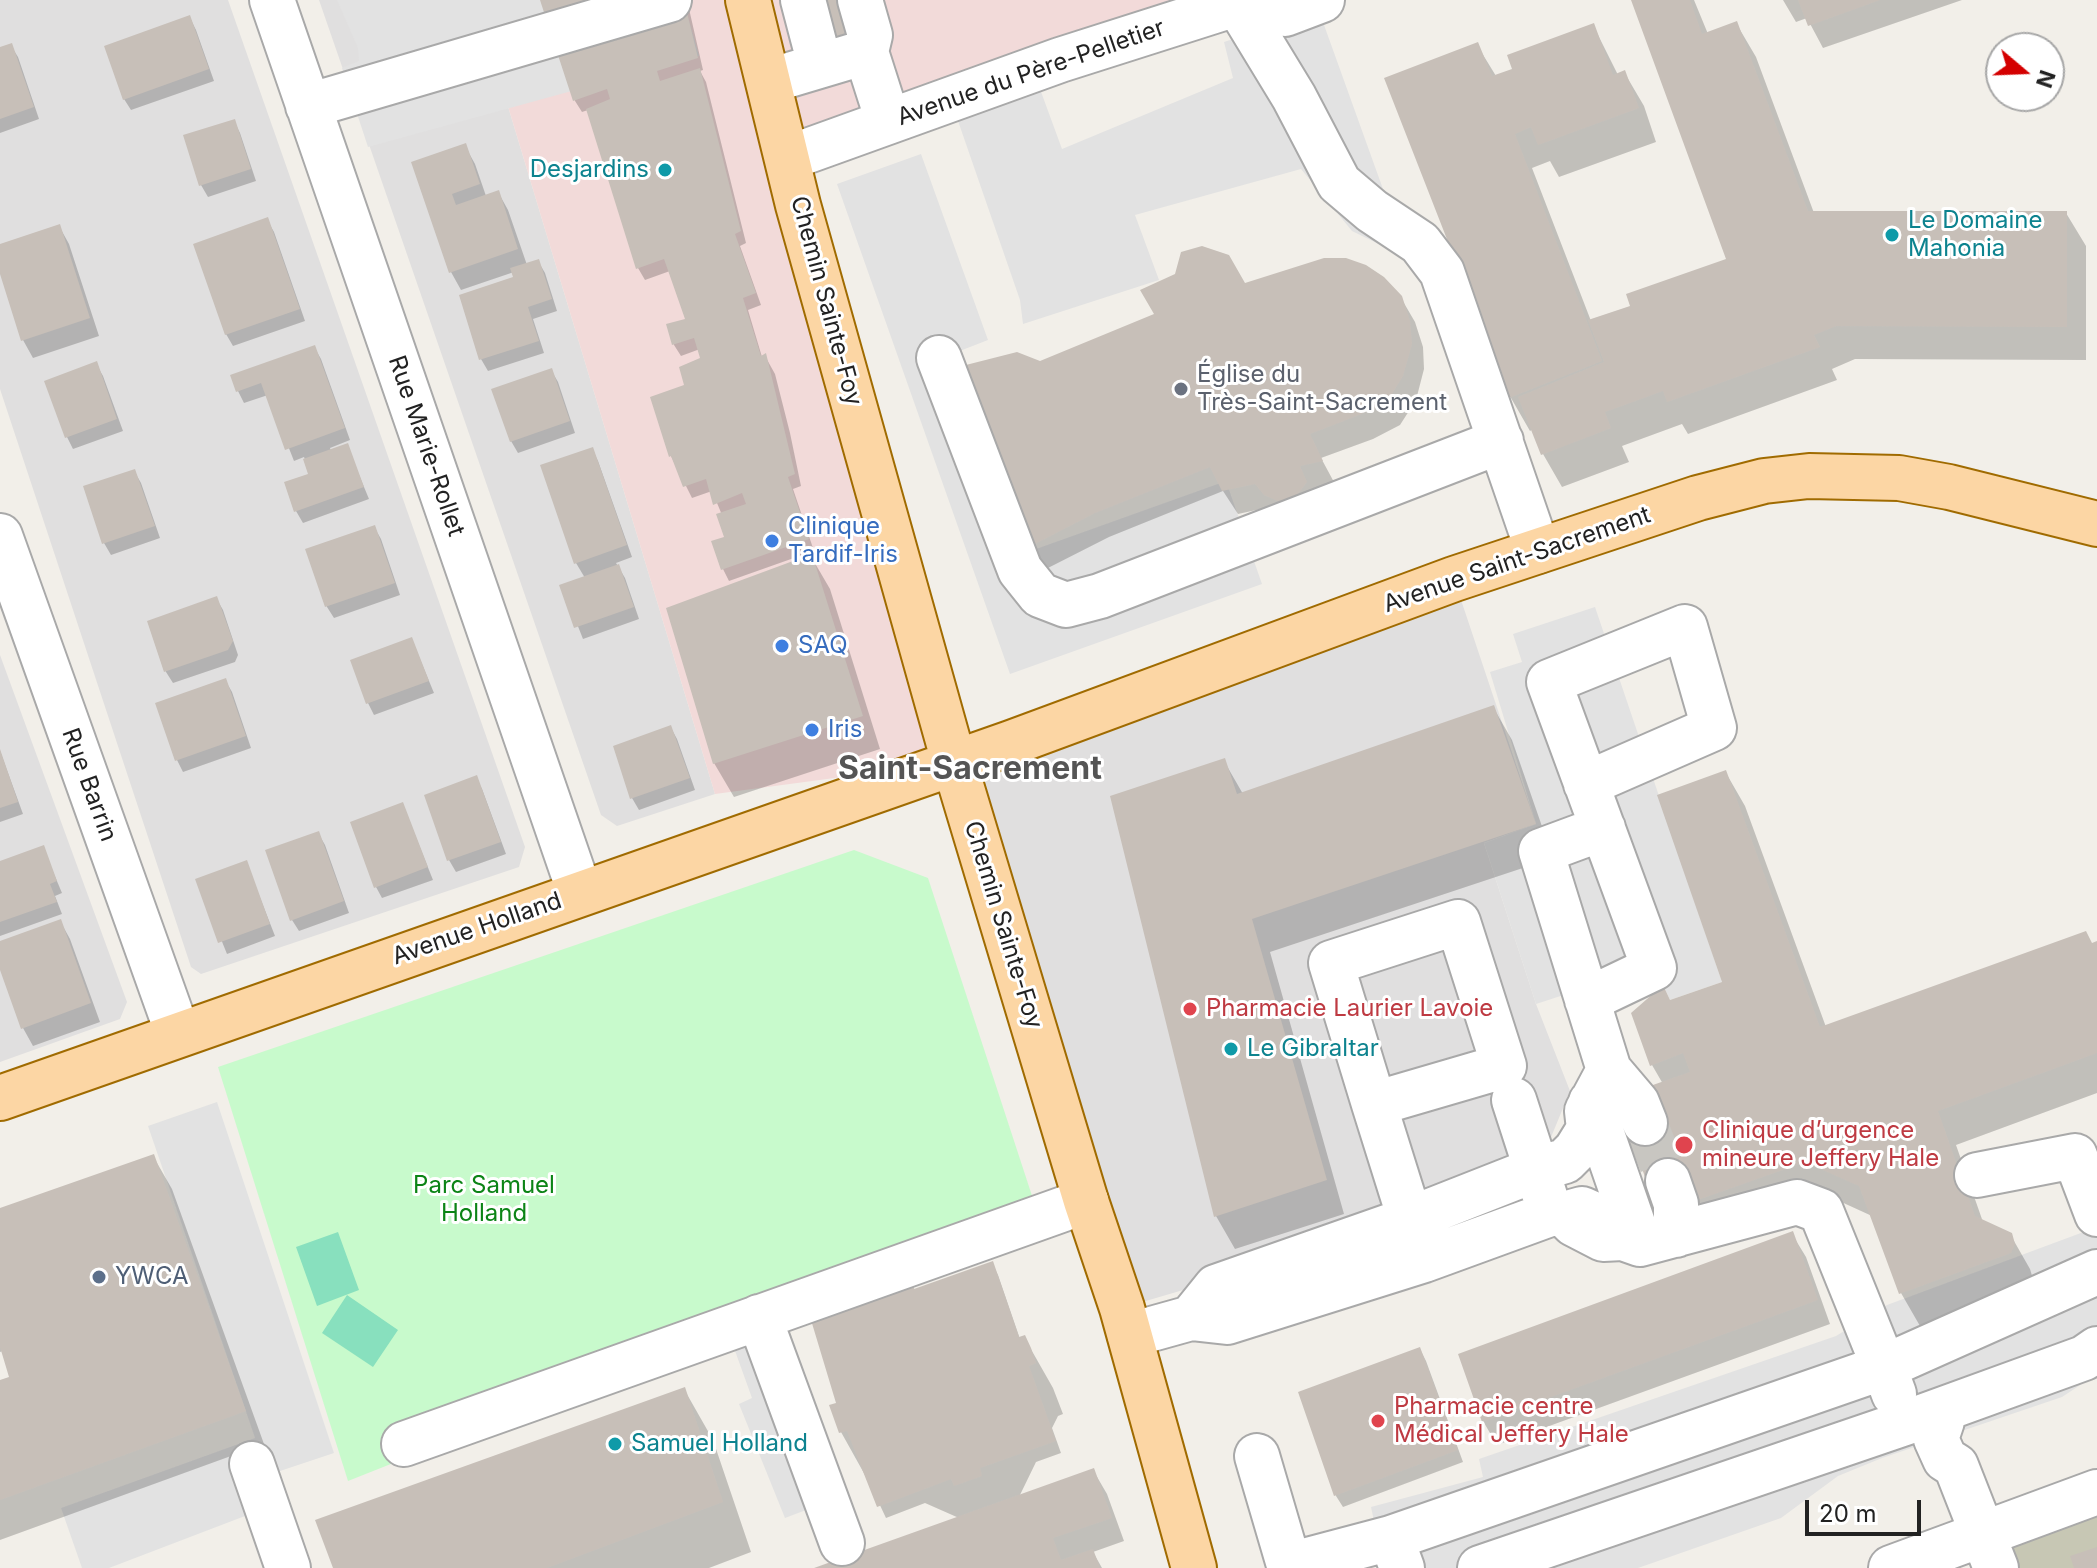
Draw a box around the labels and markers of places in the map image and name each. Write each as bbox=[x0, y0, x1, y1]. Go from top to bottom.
place label: Desjardins bbox=[530, 156, 649, 184]
marker: Desjardins bbox=[656, 161, 674, 179]
place label: Le Domaine Mahonia bbox=[1908, 207, 2043, 263]
marker: Le Domaine Mahonia bbox=[1883, 226, 1901, 244]
place label: Église du Très-Saint-Sacrement bbox=[1197, 361, 1447, 417]
marker: Église du Très-Saint-Sacrement bbox=[1172, 380, 1190, 398]
place label: Clinique Tardif-Iris bbox=[788, 513, 898, 569]
marker: Clinique Tardif-Iris bbox=[763, 532, 781, 550]
place label: SAQ bbox=[798, 632, 847, 660]
marker: SAQ bbox=[773, 637, 791, 655]
place label: Iris bbox=[828, 716, 862, 744]
marker: Iris bbox=[803, 721, 821, 739]
place label: Pharmacie Laurier Lavoie bbox=[1206, 995, 1493, 1023]
marker: Pharmacie Laurier Lavoie bbox=[1181, 1000, 1199, 1018]
place label: Le Gibraltar bbox=[1247, 1035, 1379, 1063]
marker: Le Gibraltar bbox=[1222, 1040, 1240, 1058]
place label: Clinique d’urgence mineure Jeffery Hale bbox=[1702, 1117, 1939, 1173]
marker: Clinique d’urgence mineure Jeffery Hale bbox=[1673, 1134, 1695, 1156]
place label: YWCA bbox=[115, 1263, 189, 1291]
marker: YWCA bbox=[90, 1268, 108, 1286]
place label: Pharmacie centre Médical Jeffery Hale bbox=[1394, 1393, 1629, 1449]
marker: Pharmacie centre Médical Jeffery Hale bbox=[1369, 1412, 1387, 1430]
place label: Samuel Holland bbox=[631, 1430, 808, 1458]
marker: Samuel Holland bbox=[606, 1435, 624, 1453]

